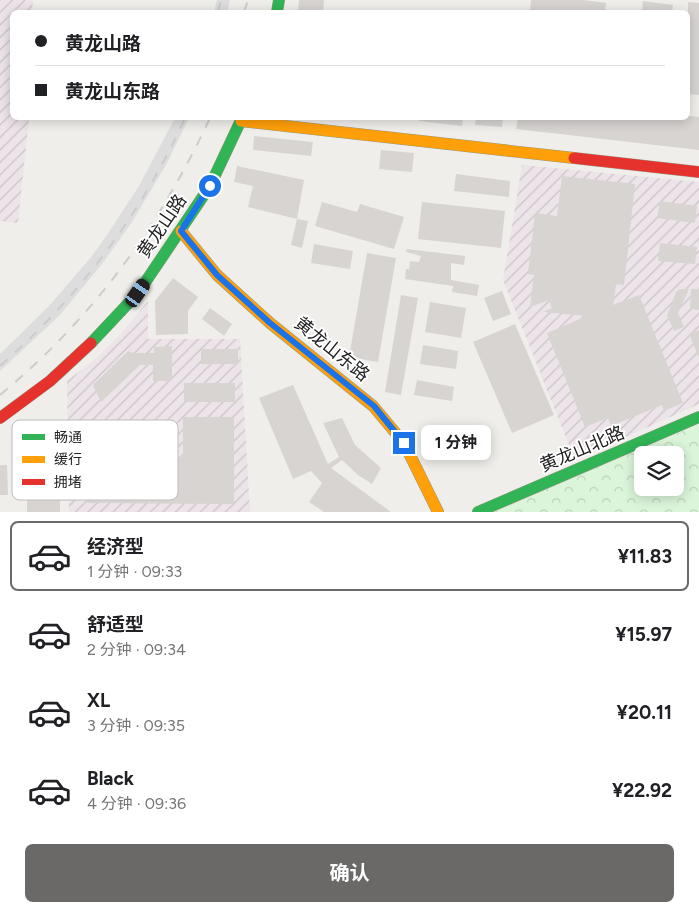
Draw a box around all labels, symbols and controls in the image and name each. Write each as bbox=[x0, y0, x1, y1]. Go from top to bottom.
text: 黄龙山路 bbox=[65, 32, 141, 55]
text: 黄龙山东路 bbox=[65, 80, 160, 103]
route start bbox=[199, 175, 221, 197]
street label: 黄龙山路 bbox=[133, 190, 191, 262]
car bbox=[123, 276, 152, 310]
street label: 黄龙山东路 bbox=[290, 312, 374, 386]
legend bbox=[12, 420, 178, 500]
street label: 黄龙山北路 bbox=[536, 421, 628, 477]
callout: 1 分钟 bbox=[422, 426, 492, 460]
text: 畅通 bbox=[54, 429, 82, 446]
route end bbox=[393, 432, 415, 454]
text: 1 分钟 bbox=[435, 433, 477, 452]
map controls bbox=[634, 446, 684, 496]
button: layers bbox=[634, 446, 684, 496]
text: 缓行 bbox=[54, 451, 82, 468]
text: 拥堵 bbox=[54, 474, 82, 491]
icon: car bbox=[27, 534, 72, 579]
text: 经济型 bbox=[87, 535, 144, 558]
text: ¥11.83 bbox=[618, 545, 672, 568]
text: 1 分钟 · 09:33 bbox=[87, 562, 182, 581]
icon: car bbox=[27, 612, 72, 657]
text: 舒适型 bbox=[87, 613, 144, 636]
text: ¥15.97 bbox=[615, 623, 672, 646]
text: 2 分钟 · 09:34 bbox=[87, 640, 186, 659]
text: XL bbox=[87, 689, 110, 712]
icon: car bbox=[27, 690, 72, 735]
text: ¥20.11 bbox=[617, 701, 672, 724]
text: 3 分钟 · 09:35 bbox=[87, 716, 185, 735]
text: Black bbox=[87, 767, 134, 790]
icon: car bbox=[27, 768, 72, 813]
text: ¥22.92 bbox=[612, 779, 672, 802]
text: 4 分钟 · 09:36 bbox=[87, 794, 186, 813]
button: 确认 bbox=[25, 844, 674, 902]

